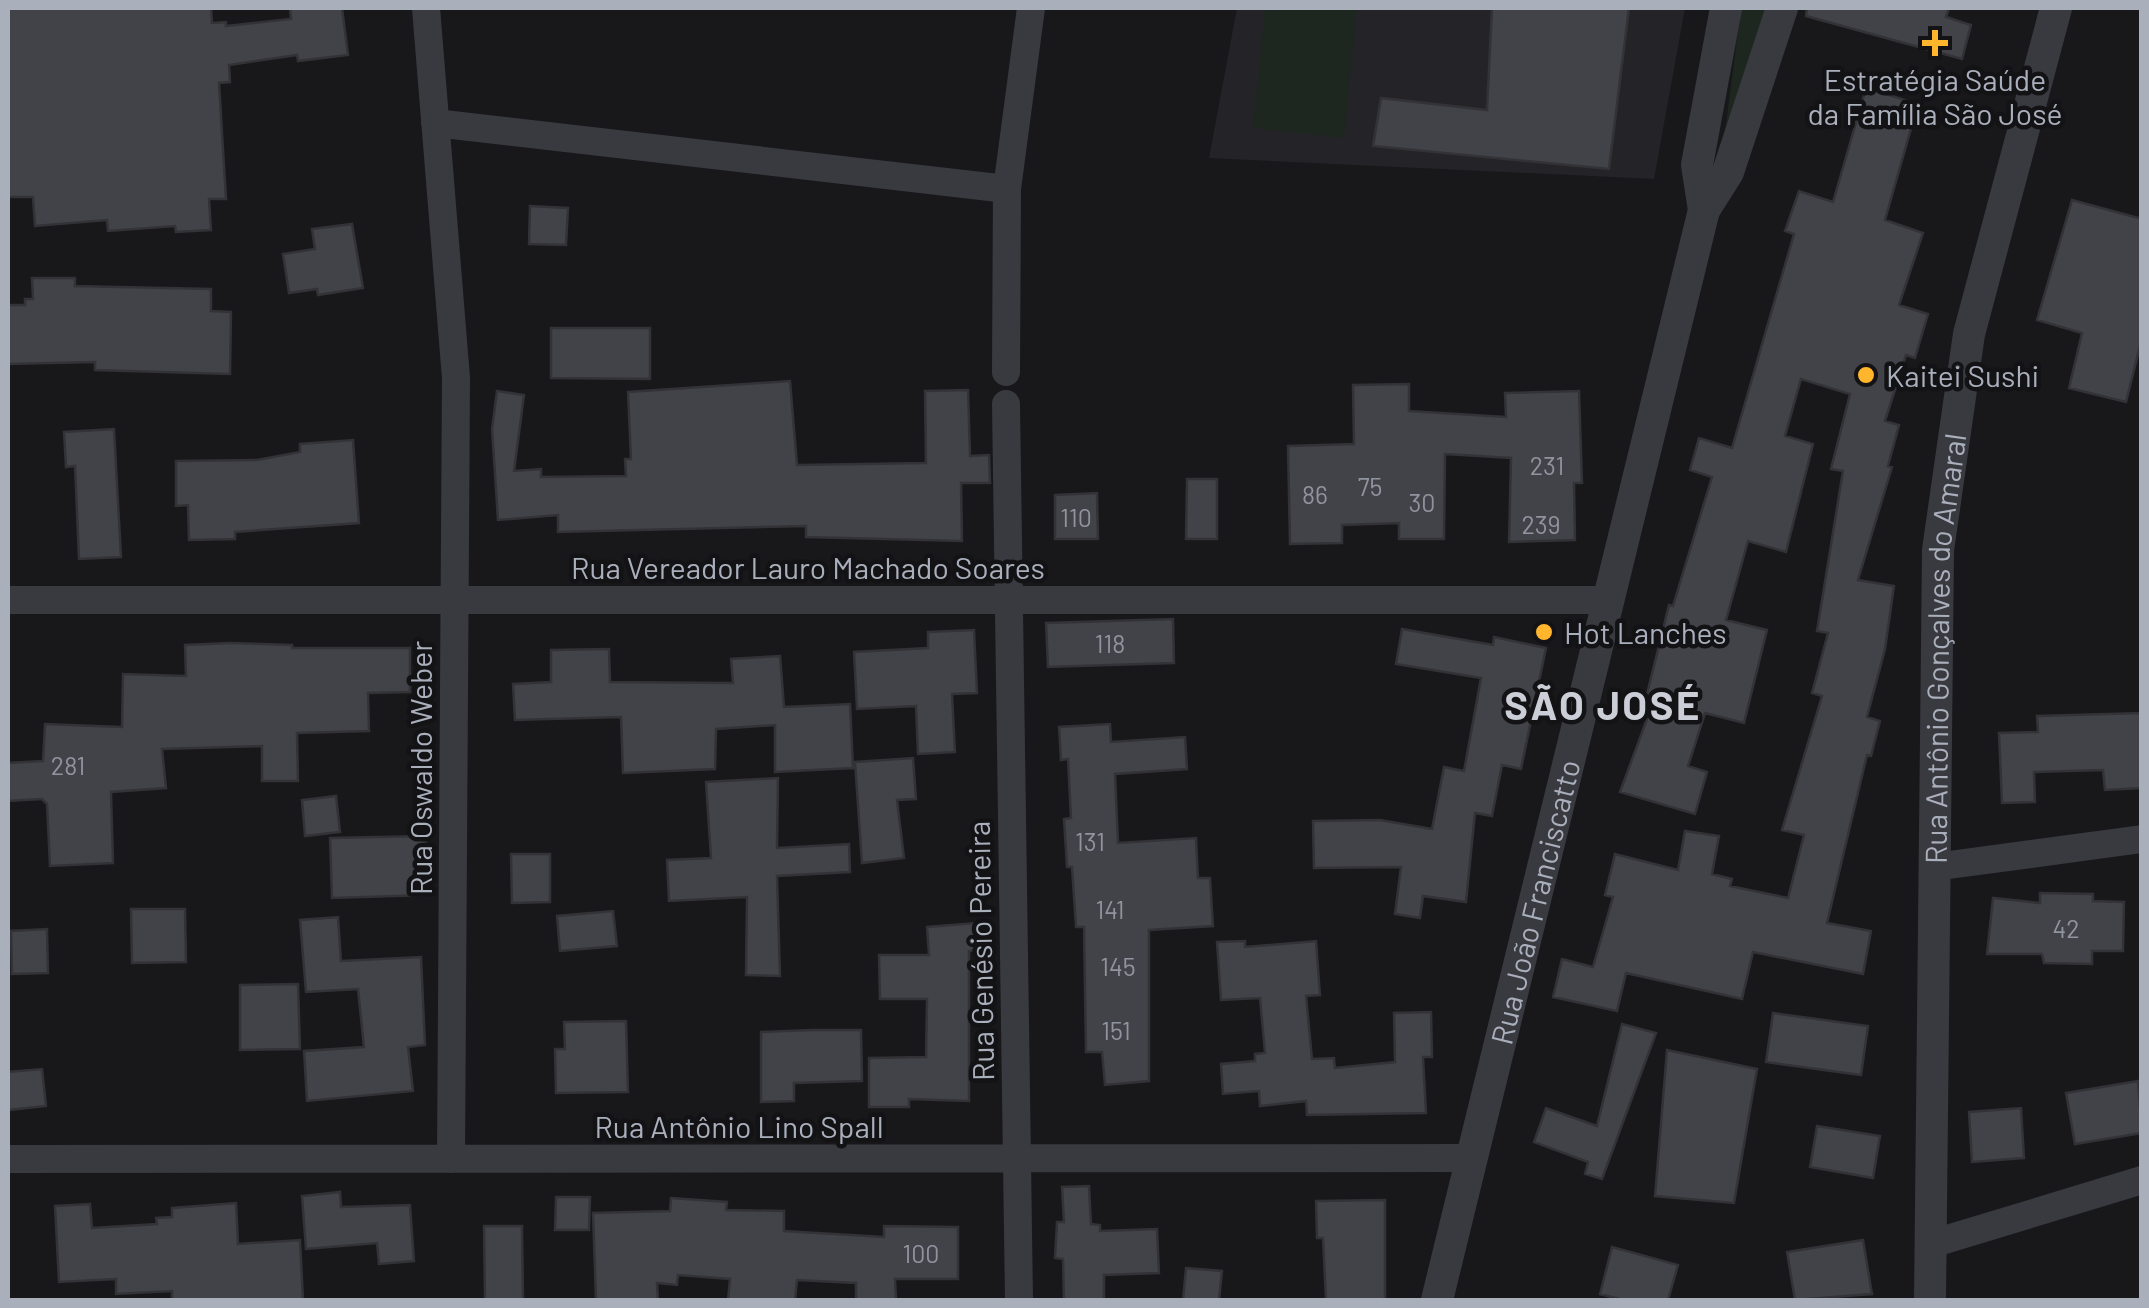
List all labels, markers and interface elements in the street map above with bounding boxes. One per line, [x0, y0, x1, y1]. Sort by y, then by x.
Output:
marker: Estratégia Saúde da Família São José [1922, 30, 1948, 56]
place label: Estratégia Saúde da Família São José [1807, 61, 2063, 131]
place label: Kaitei Sushi [1886, 357, 2039, 393]
marker: Kaitei Sushi [1855, 364, 1877, 386]
street label: Rua Antônio Gonçalves do Amaral [1917, 431, 1973, 864]
house number: 231 [1530, 450, 1564, 480]
house number: 75 [1358, 471, 1382, 501]
house number: 86 [1302, 479, 1328, 509]
house number: 30 [1408, 487, 1436, 517]
house number: 110 [1060, 502, 1092, 532]
house number: 239 [1521, 509, 1561, 539]
street label: Rua Vereador Lauro Machado Soares [571, 549, 1045, 585]
place label: Hot Lanches [1564, 614, 1727, 650]
marker: Hot Lanches [1533, 621, 1555, 643]
house number: 118 [1095, 628, 1125, 658]
street label: Rua Oswaldo Weber [402, 641, 438, 895]
district label: SÃO JOSÉ [1504, 680, 1702, 728]
house number: 281 [51, 750, 85, 780]
street label: Rua João Franciscatto [1482, 756, 1587, 1048]
street label: Rua Genésio Pereira [960, 821, 1000, 1081]
house number: 131 [1075, 826, 1105, 856]
house number: 141 [1096, 894, 1124, 924]
house number: 42 [2052, 913, 2080, 943]
house number: 145 [1100, 951, 1136, 981]
house number: 151 [1101, 1015, 1131, 1045]
street label: Rua Antônio Lino Spall [594, 1108, 884, 1144]
house number: 100 [902, 1238, 940, 1268]

